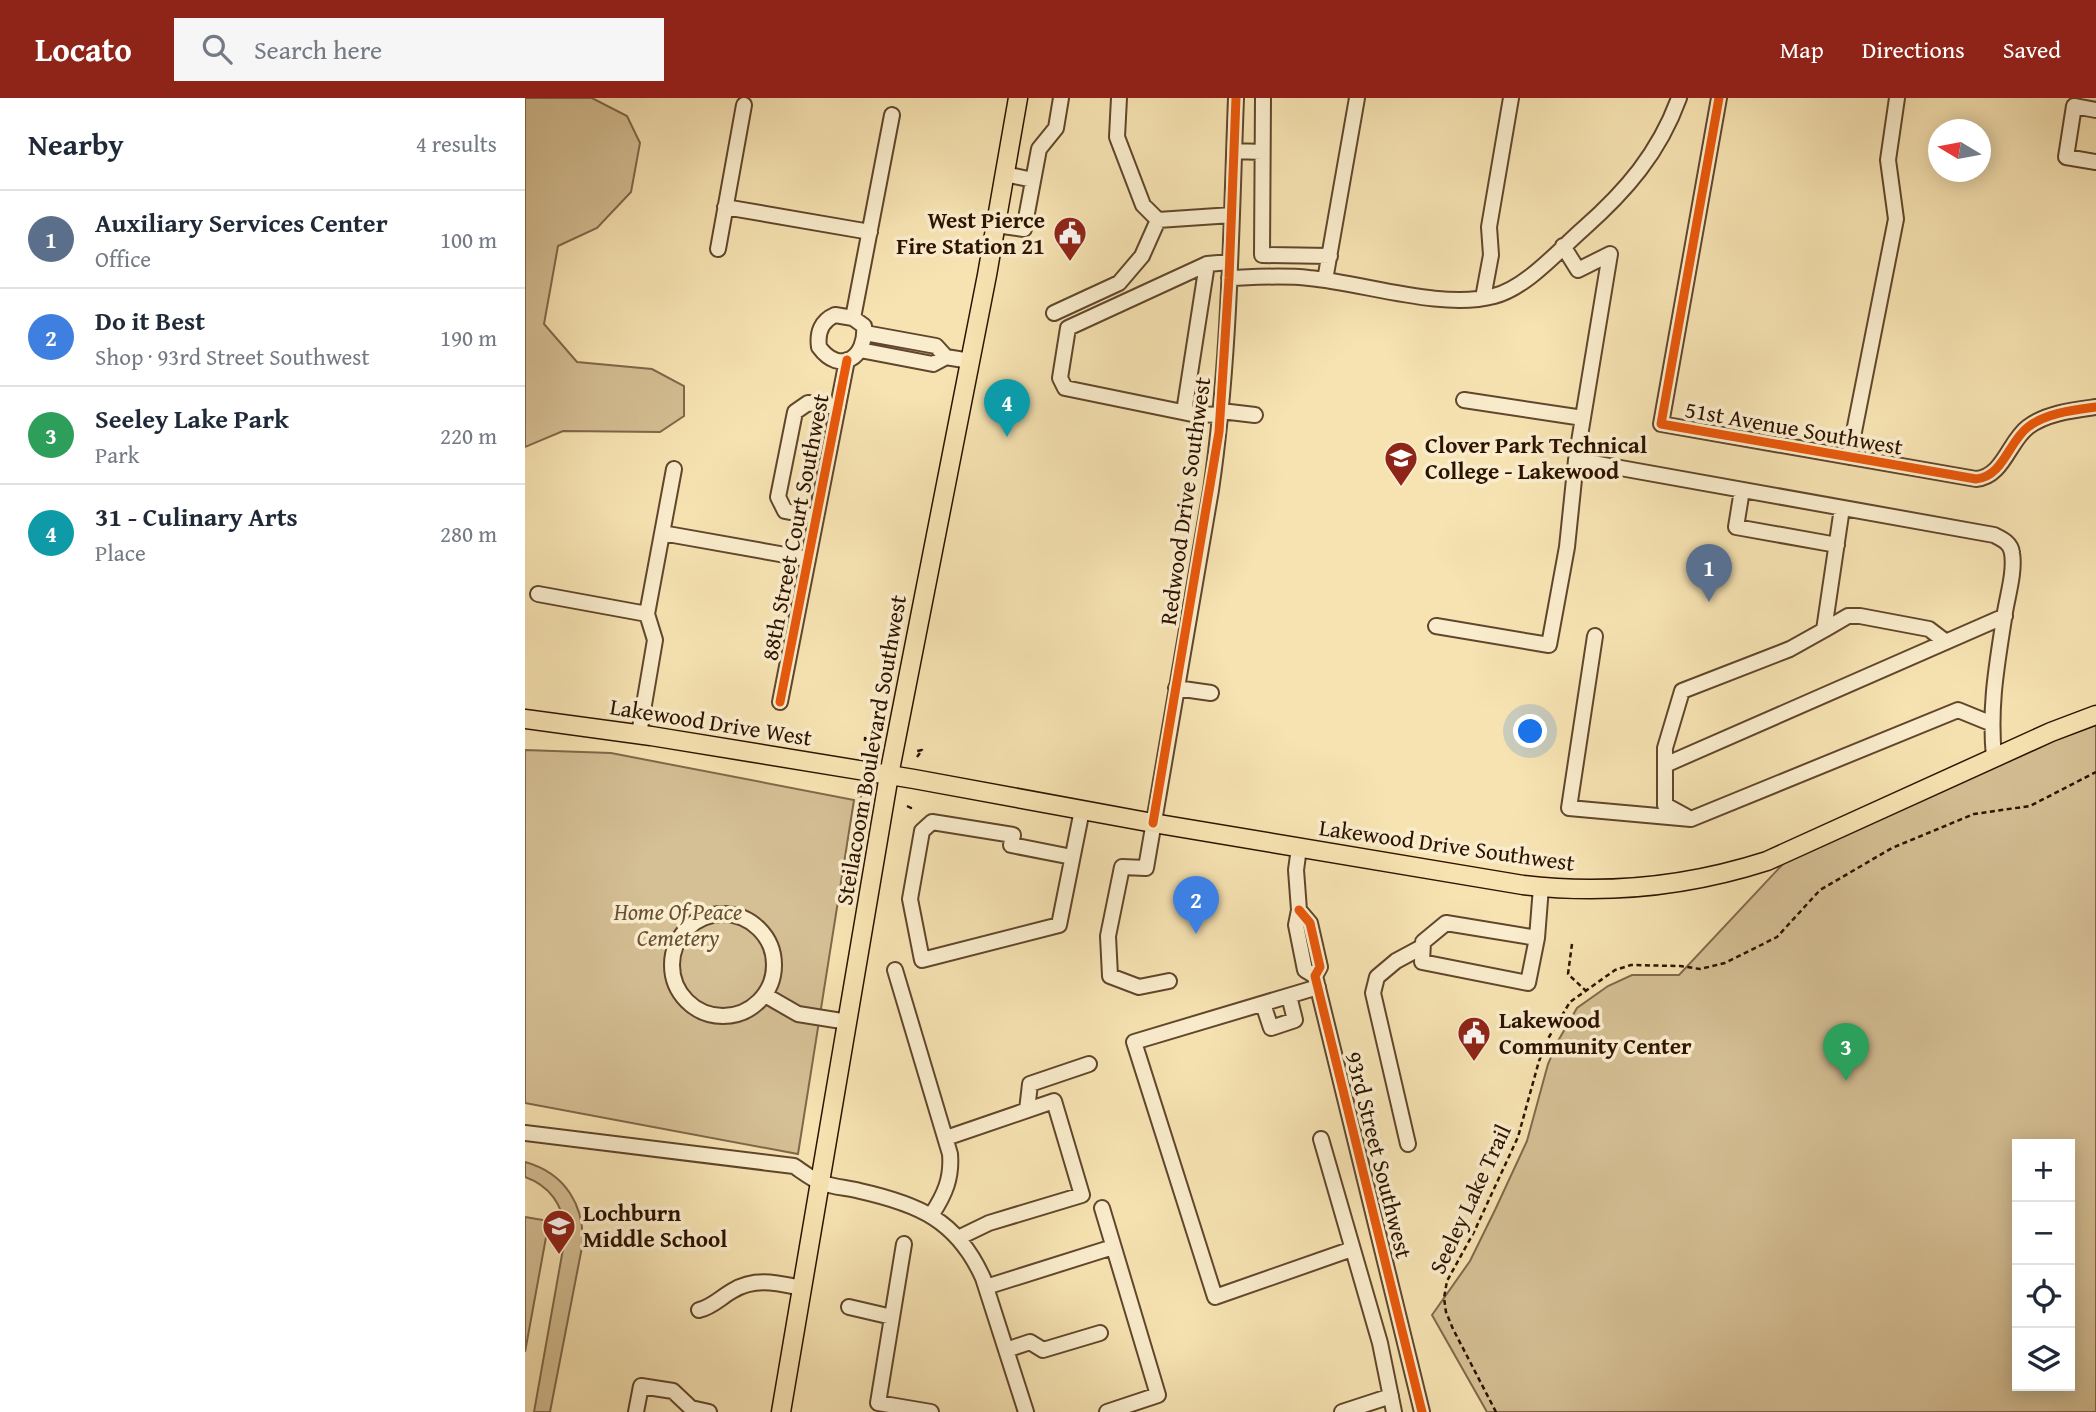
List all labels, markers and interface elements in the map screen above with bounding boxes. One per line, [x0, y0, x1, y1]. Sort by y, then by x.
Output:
search box [174, 18, 664, 81]
text: Locato [35, 25, 132, 73]
icon: search [198, 30, 236, 68]
text: Search here [254, 30, 382, 69]
text: Map [1780, 32, 1824, 67]
text: Directions [1862, 32, 1965, 67]
text: Saved [2003, 32, 2061, 67]
north arrow [1928, 119, 1991, 182]
text: Nearby [28, 122, 124, 166]
text: 4 results [416, 127, 497, 160]
text: Auxiliary Services Center [95, 203, 388, 242]
place label: West Pierce Fire Station 21 [896, 203, 1045, 262]
public building icon: West Pierce Fire Station 21 [1051, 214, 1089, 263]
text: 1 [45, 223, 57, 256]
text: 100 m [440, 223, 497, 256]
text: Office [95, 242, 151, 275]
text: Do it Best [95, 301, 205, 340]
text: 2 [45, 321, 57, 354]
text: 190 m [440, 321, 497, 354]
text: Shop · 93rd Street Southwest [95, 340, 370, 373]
street label: Redwood Drive Southwest [1151, 375, 1218, 627]
pin: 4 [984, 379, 1030, 437]
street label: 88th Street Court Southwest [752, 391, 837, 663]
street label: 51st Avenue Southwest [1683, 392, 1906, 463]
text: Seeley Lake Park [95, 399, 289, 438]
text: 3 [45, 419, 57, 452]
text: 220 m [440, 419, 497, 452]
place label: Clover Park Technical College - Lakewood [1425, 428, 1647, 487]
text: Park [95, 438, 139, 471]
school or university icon: Clover Park Technical College - Lakewood [1382, 439, 1420, 488]
text: 31 - Culinary Arts [95, 497, 298, 536]
text: 4 [45, 517, 57, 550]
text: 280 m [440, 517, 497, 550]
text: Place [95, 536, 146, 569]
pin: 1 [1686, 544, 1732, 602]
street label: Steilacoom Boulevard Southwest [827, 592, 914, 908]
street label: Lakewood Drive West [608, 689, 815, 754]
your location [1513, 714, 1547, 748]
street label: Lakewood Drive Southwest [1317, 810, 1577, 879]
pin: 2 [1173, 876, 1219, 934]
park label: Home Of Peace Cemetery [613, 895, 742, 954]
place label: Lakewood Community Center [1499, 1003, 1692, 1062]
public building icon: Lakewood Community Center [1455, 1014, 1493, 1063]
pin: 3 [1823, 1023, 1869, 1081]
street label: 93rd Street Southwest [1338, 1048, 1421, 1262]
street label: Seeley Lake Trail [1420, 1119, 1519, 1279]
map controls [2012, 1139, 2075, 1391]
button: + [2012, 1139, 2075, 1202]
place label: Lochburn Middle School [583, 1196, 727, 1255]
button: − [2012, 1202, 2075, 1265]
school or university icon: Lochburn Middle School [540, 1207, 578, 1256]
button: locate [2012, 1265, 2075, 1328]
button: layers [2012, 1328, 2075, 1391]

